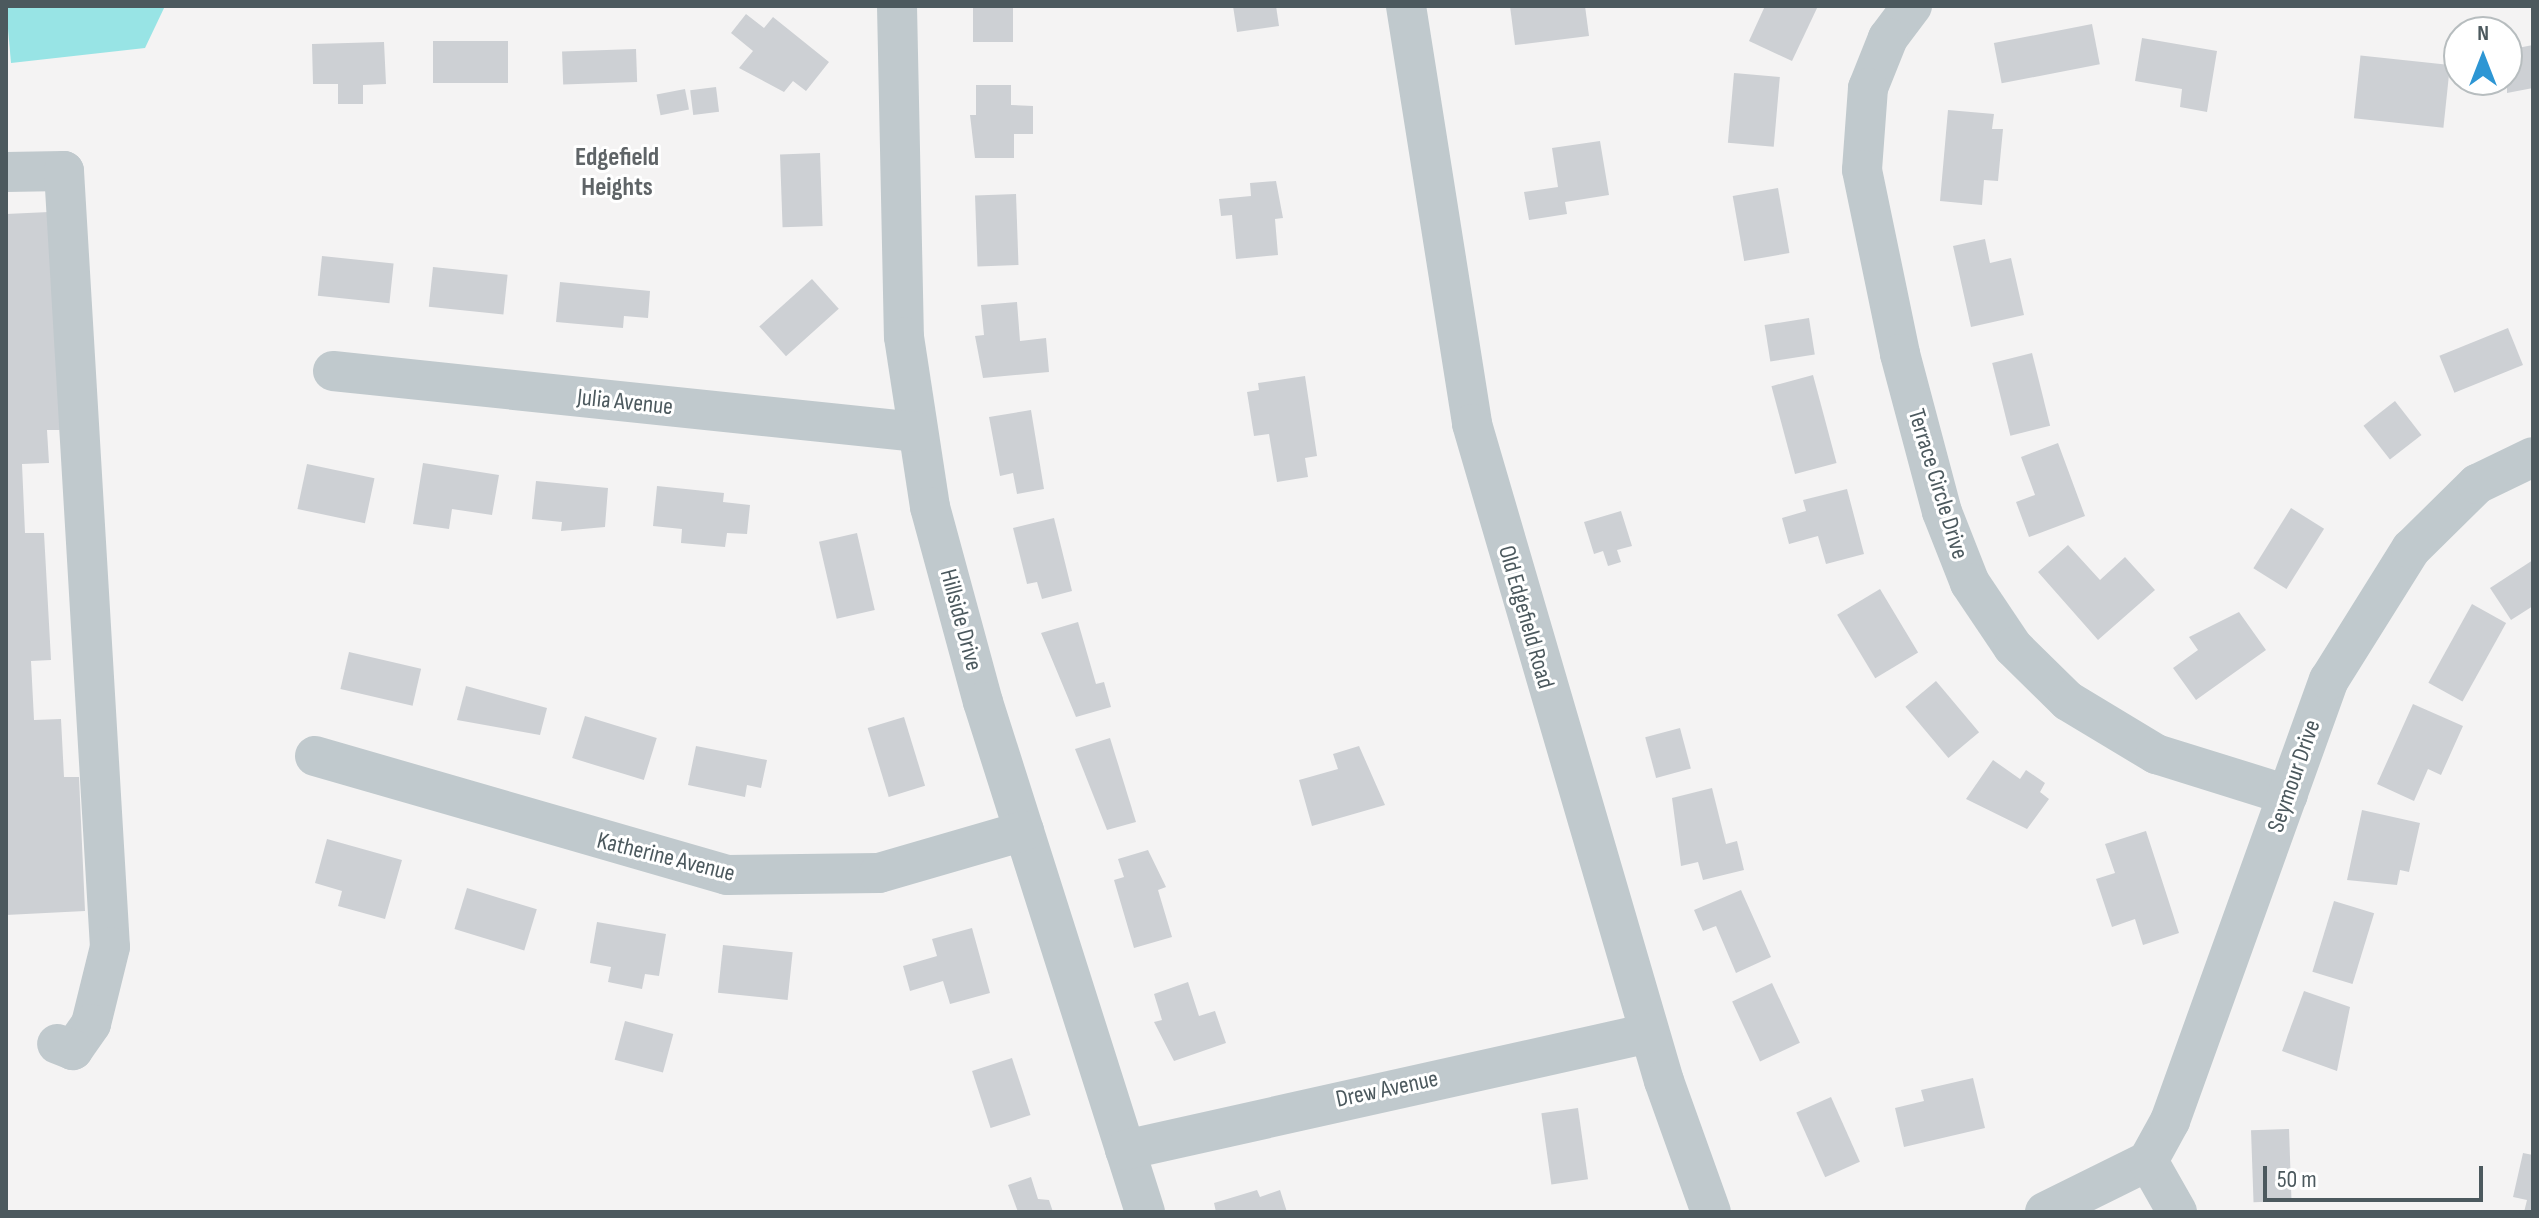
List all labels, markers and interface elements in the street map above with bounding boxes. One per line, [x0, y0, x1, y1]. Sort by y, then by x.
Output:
north arrow [2443, 16, 2523, 96]
text: N [2477, 20, 2489, 47]
district label: Edgefield Heights [575, 142, 659, 204]
street label: Julia Avenue [576, 383, 674, 421]
street label: Terrace Circle Drive [1902, 405, 1974, 563]
street label: Old Edgefield Road [1492, 542, 1560, 692]
street label: Hillside Drive [934, 566, 988, 674]
street label: Seymour Drive [2261, 716, 2327, 836]
street label: Katherine Avenue [594, 826, 738, 888]
street label: Drew Avenue [1333, 1064, 1441, 1114]
scale bar [2267, 1150, 2487, 1200]
text: 50 m [2277, 1165, 2317, 1194]

